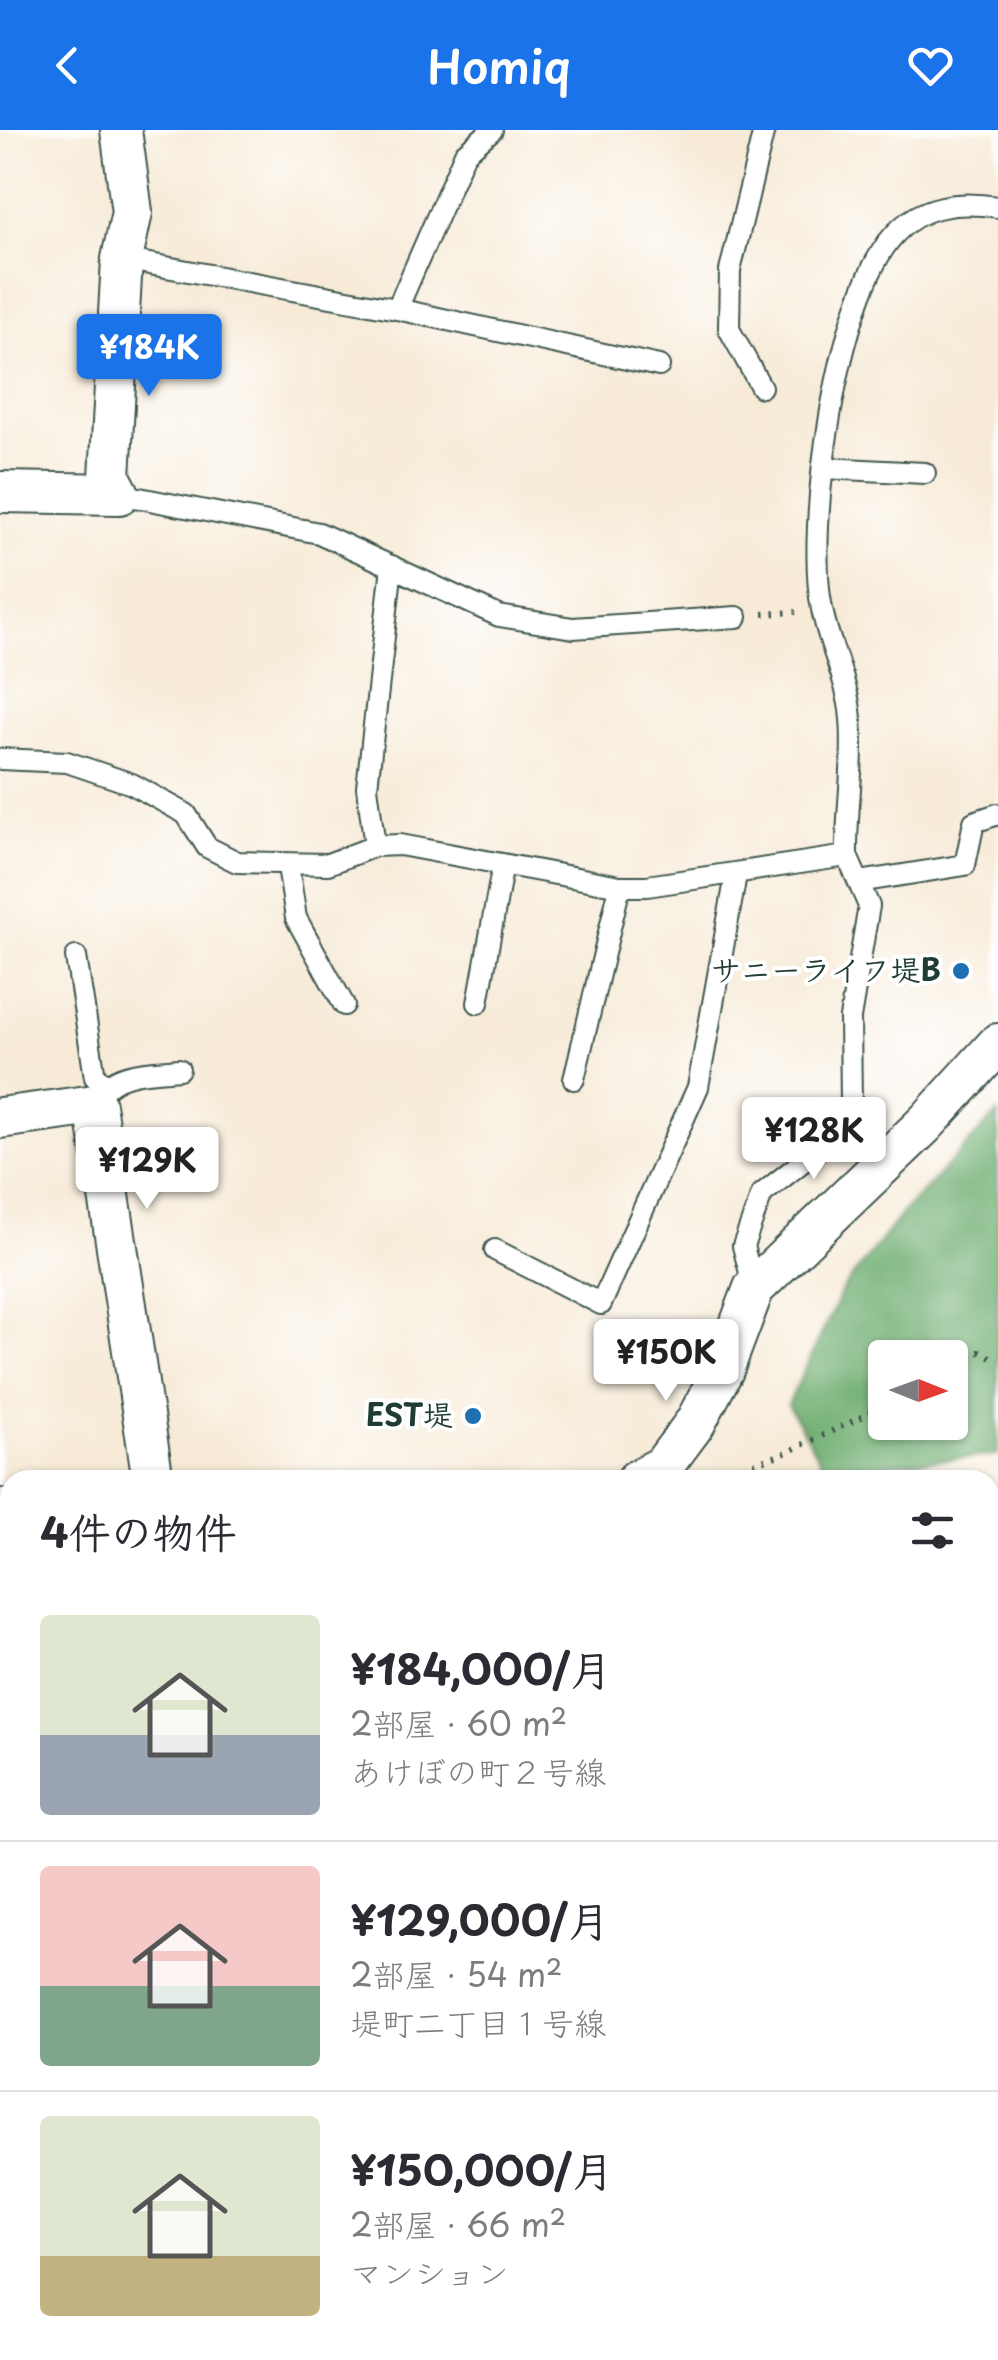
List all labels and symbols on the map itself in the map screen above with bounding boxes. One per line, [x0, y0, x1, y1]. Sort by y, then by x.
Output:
pin: ¥184K [79, 314, 219, 399]
place label: サニーライフ堤B [711, 946, 941, 991]
marker: サニーライフ堤B [950, 960, 972, 982]
pin: ¥128K [744, 1097, 884, 1182]
pin: ¥129K [77, 1127, 217, 1212]
pin: ¥150K [596, 1319, 736, 1404]
north arrow [868, 1340, 968, 1440]
place label: EST堤 [366, 1391, 453, 1436]
marker: EST堤 [462, 1405, 484, 1427]

